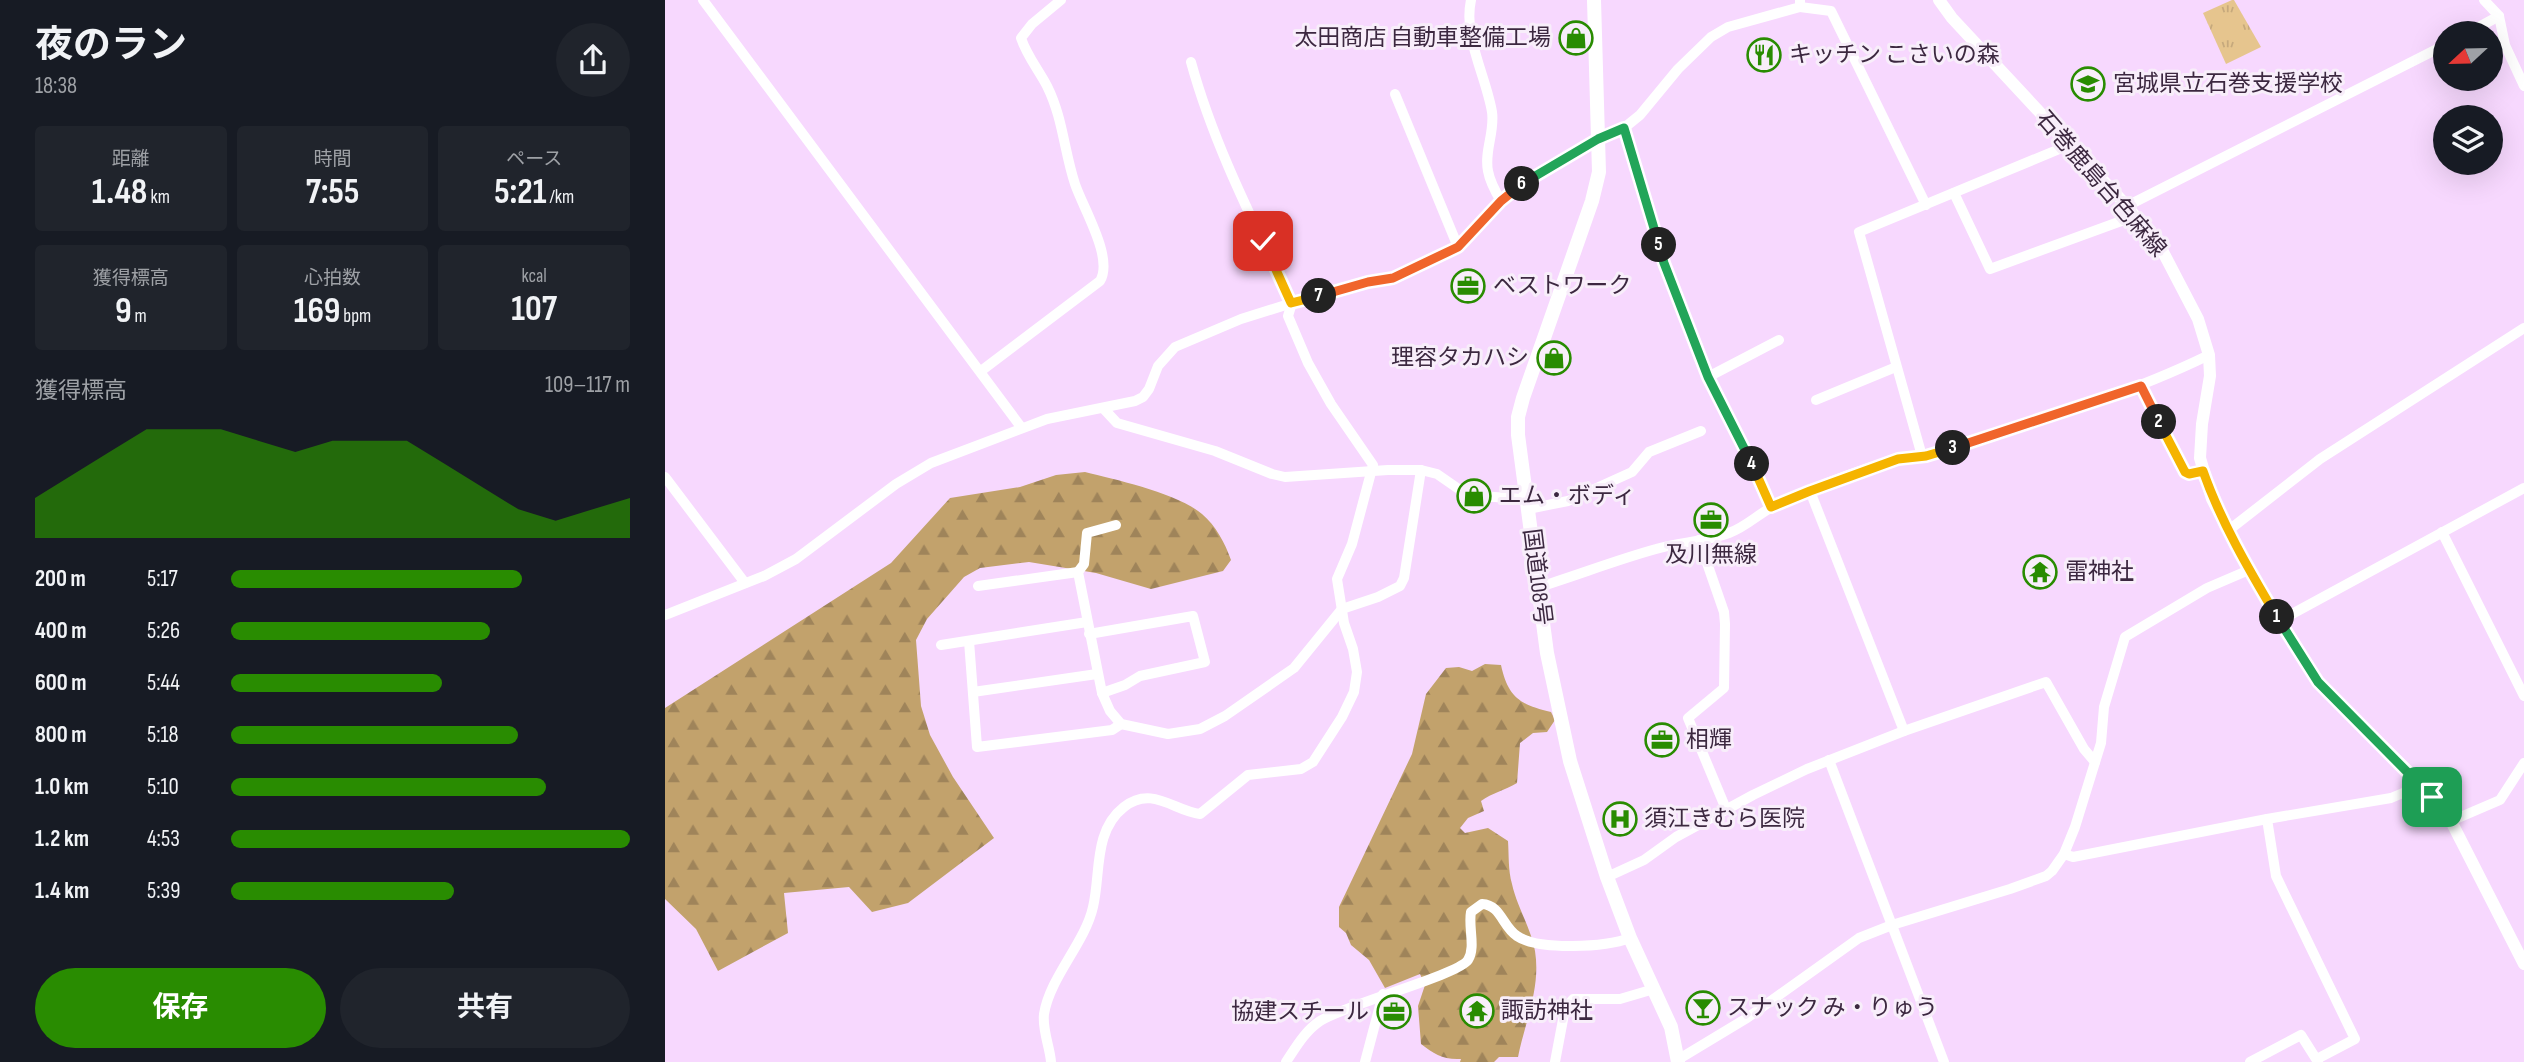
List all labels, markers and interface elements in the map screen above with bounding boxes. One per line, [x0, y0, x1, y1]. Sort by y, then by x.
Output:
shop icon: 太田商店 自動車整備工場 [1557, 19, 1595, 57]
north arrow [2433, 21, 2503, 91]
map controls [2433, 21, 2503, 175]
text: 夜のラン [35, 23, 187, 68]
button: share [556, 23, 630, 97]
place label: 太田商店 自動車整備工場 [1294, 24, 1551, 52]
restaurant icon: キッチン こさいの森 [1745, 36, 1783, 74]
place label: キッチン こさいの森 [1789, 41, 2000, 69]
school or university icon: 宮城県立石巻支援学校 [2069, 65, 2107, 103]
place label: 宮城県立石巻支援学校 [2113, 70, 2343, 98]
text: 18:38 [35, 72, 77, 100]
street label: 石巻鹿島台色麻線 [2030, 105, 2172, 263]
button: layers [2433, 105, 2503, 175]
text: 距離 [112, 148, 150, 171]
text: 時間 [313, 148, 352, 171]
text: ペース [506, 148, 562, 171]
pin: 6 [1505, 166, 1539, 202]
text: 1.48 [92, 171, 147, 214]
text: 7:55 [306, 171, 359, 214]
text: 5:21 [494, 171, 546, 214]
text: 6 [1517, 172, 1526, 195]
text: km [147, 186, 170, 209]
text: /km [546, 186, 574, 209]
pin [1233, 211, 1293, 271]
icon: check [1244, 222, 1282, 260]
pin: 5 [1641, 228, 1677, 262]
text: 5 [1654, 233, 1663, 256]
text: kcal [522, 265, 547, 288]
text: 獲得標高 [93, 267, 169, 290]
text: 心拍数 [304, 267, 361, 290]
office icon: ベストワーク [1449, 267, 1487, 305]
place label: ベストワーク [1493, 272, 1631, 300]
pin: 7 [1301, 278, 1337, 314]
text: 7 [1314, 284, 1323, 307]
text: 107 [511, 288, 557, 331]
text: 9 [115, 290, 132, 333]
text: 169 [294, 290, 340, 333]
text: m [132, 305, 147, 328]
text: bpm [340, 305, 371, 328]
shop icon: 理容タカハシ [1535, 339, 1573, 377]
place label: 理容タカハシ [1391, 344, 1529, 372]
text: 109–117 m [545, 371, 630, 399]
text: 獲得標高 [35, 377, 127, 405]
pin: 2 [2141, 404, 2177, 440]
text: 2 [2154, 410, 2163, 433]
pin: 3 [1935, 430, 1971, 466]
text: 3 [1948, 436, 1957, 459]
pin: 4 [1735, 447, 1769, 482]
text: 4 [1747, 452, 1756, 475]
shop icon: エム・ボディ [1455, 477, 1493, 515]
place label: エム・ボディ [1499, 482, 1635, 510]
office icon: 及川無線 [1692, 501, 1730, 539]
street label: 国道108号 [1517, 527, 1557, 627]
place label: 及川無線 [1665, 541, 1757, 569]
temple icon: 雷神社 [2021, 553, 2059, 591]
place label: 雷神社 [2065, 558, 2134, 586]
text: 200 m [35, 565, 86, 593]
text: 5:17 [147, 565, 178, 593]
pin: 1 [2259, 600, 2295, 634]
text: 1 [2273, 605, 2280, 628]
text: 400 m [35, 617, 86, 645]
text: 5:26 [147, 617, 180, 645]
text: 600 m [35, 669, 87, 697]
text: 5:44 [147, 669, 180, 697]
text: 800 m [35, 721, 87, 749]
text: 5:18 [147, 721, 179, 749]
office icon: 相輝 [1643, 721, 1681, 759]
place label: 相輝 [1686, 726, 1732, 754]
pin [2402, 767, 2462, 827]
text: 1.0 km [35, 773, 89, 801]
text: 5:10 [147, 773, 179, 801]
icon: arrive [2413, 778, 2451, 816]
hospital icon: 須江きむら医院 [1601, 800, 1639, 838]
place label: 須江きむら医院 [1644, 805, 1805, 833]
text: 1.2 km [35, 825, 89, 853]
text: 4:53 [147, 825, 180, 853]
text: 1.4 km [35, 877, 89, 905]
text: 5:39 [147, 877, 180, 905]
button: 保存 [35, 968, 326, 1048]
button: 共有 [340, 968, 630, 1048]
bar icon: スナック み・りゅう [1684, 989, 1722, 1027]
temple icon: 諏訪神社 [1458, 992, 1496, 1030]
office icon: 協建スチール [1375, 993, 1413, 1031]
place label: スナック み・りゅう [1727, 994, 1938, 1022]
place label: 諏訪神社 [1501, 997, 1593, 1025]
place label: 協建スチール [1231, 998, 1369, 1026]

